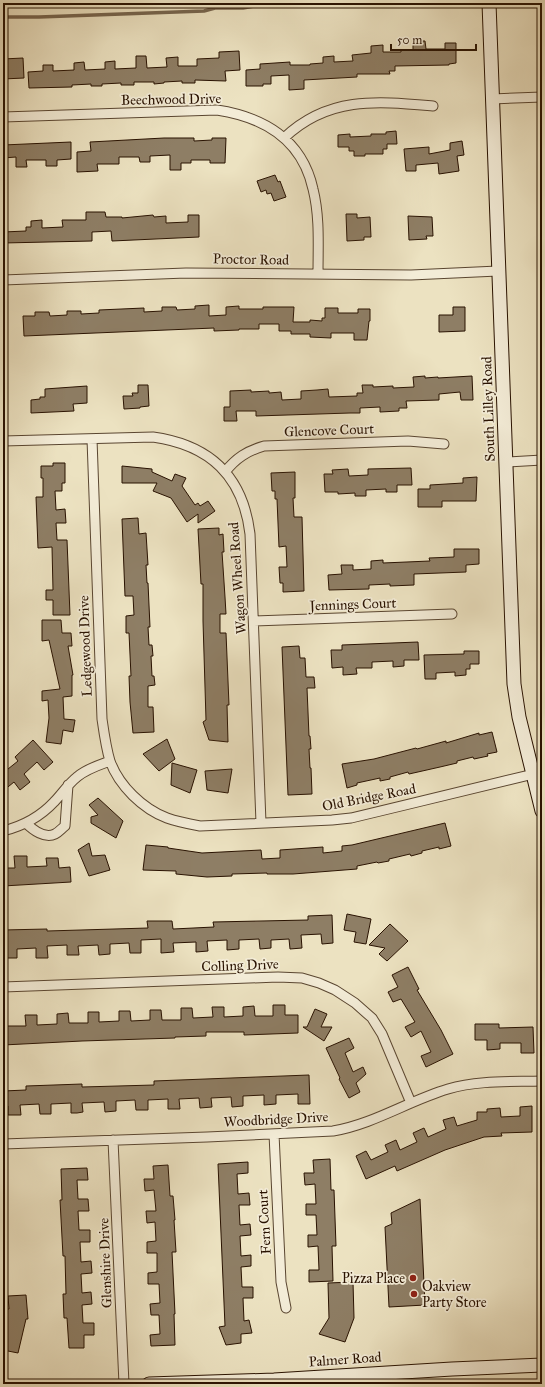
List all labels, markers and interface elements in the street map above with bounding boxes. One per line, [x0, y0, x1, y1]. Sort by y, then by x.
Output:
scale bar [391, 26, 476, 52]
text: 50 m [397, 33, 422, 47]
street label: Beechwood Drive [121, 90, 221, 109]
street label: Proctor Road [213, 250, 289, 269]
street label: South Lilley Road [478, 356, 499, 462]
street label: Glencove Court [284, 420, 374, 441]
street label: Wagon Wheel Road [225, 521, 250, 635]
street label: Jennings Court [307, 594, 397, 616]
street label: Ledgewood Drive [75, 595, 96, 697]
street label: Old Bridge Road [321, 780, 417, 815]
street label: Colling Drive [201, 956, 279, 975]
street label: Woodbridge Drive [223, 1108, 329, 1131]
street label: Fern Court [254, 1189, 275, 1255]
street label: Glenshire Drive [95, 1217, 116, 1308]
place label: Pizza Place [342, 1270, 405, 1287]
marker: Pizza Place [408, 1273, 418, 1283]
place label: Oakview Party Store [422, 1278, 487, 1311]
marker: Oakview Party Store [409, 1289, 419, 1299]
street label: Palmer Road [308, 1348, 382, 1371]

